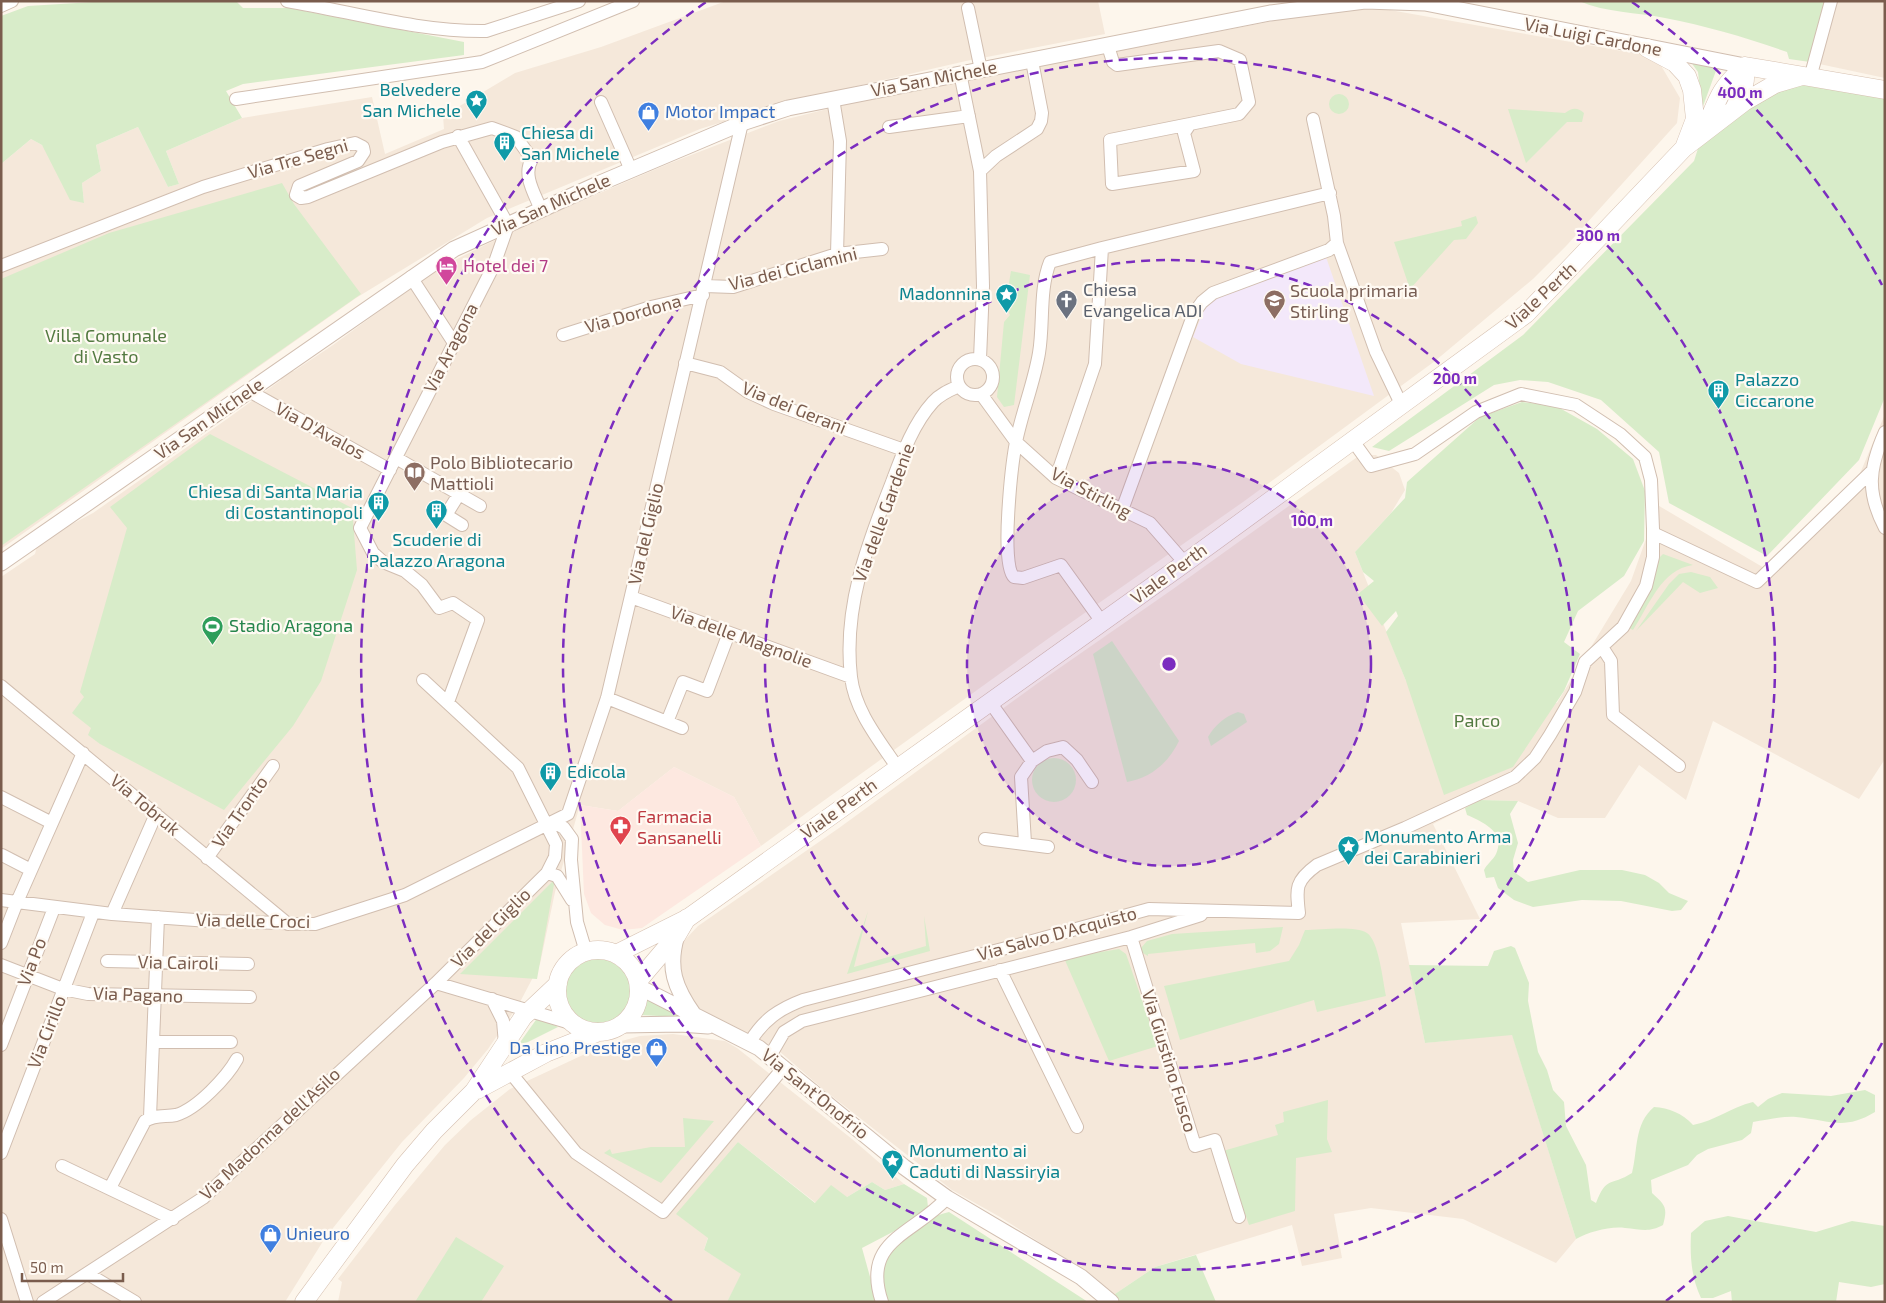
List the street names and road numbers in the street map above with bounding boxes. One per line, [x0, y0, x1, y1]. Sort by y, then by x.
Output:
street label: Via Luigi Cardone [1523, 12, 1664, 60]
street label: Via San Michele [869, 55, 999, 101]
street label: Via Tre Segni [245, 133, 350, 183]
street label: Via San Michele [488, 168, 614, 240]
street label: Via dei Ciclamini [726, 241, 859, 295]
street label: Viale Perth [1500, 257, 1580, 334]
street label: Via Dordona [582, 289, 684, 337]
street label: Via Aragona [418, 299, 482, 396]
street label: Via San Michele [150, 372, 267, 464]
street label: Via dei Gerani [739, 376, 850, 438]
street label: Via D'Avalos [272, 396, 369, 464]
street label: Via delle Gardenie [848, 440, 918, 585]
street label: Via Stirling [1047, 462, 1136, 523]
street label: Via del Giglio [623, 481, 667, 587]
street label: Viale Perth [1126, 538, 1211, 608]
street label: Via delle Magnolie [667, 600, 815, 672]
street label: Via Tobruk [106, 769, 185, 840]
street label: Via Tronto [207, 771, 272, 852]
street label: Viale Perth [796, 773, 881, 843]
street label: Via del Giglio [446, 883, 535, 972]
street label: Via Salvo D'Acquisto [975, 901, 1139, 965]
street label: Via delle Croci [196, 908, 310, 932]
street label: Via Po [12, 934, 50, 989]
street label: Via Cairoli [137, 950, 219, 974]
street label: Via Pagano [93, 981, 184, 1007]
street label: Via Giustino Fusco [1138, 987, 1202, 1135]
street label: Via Cirillo [22, 992, 70, 1071]
street label: Via Sant'Onofrio [757, 1043, 874, 1143]
street label: Via Madonna dell'Asilo [194, 1062, 344, 1204]

